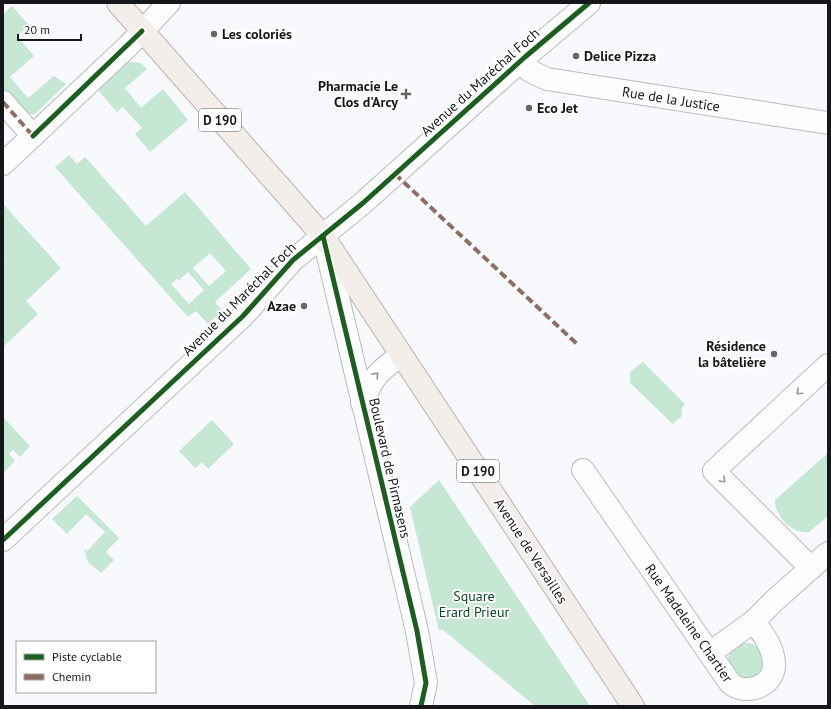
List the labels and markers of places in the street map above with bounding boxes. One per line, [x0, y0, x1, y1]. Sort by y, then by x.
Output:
place label: Les coloriés [222, 25, 292, 43]
marker: Les coloriés [209, 29, 219, 39]
place label: Delice Pizza [584, 47, 656, 65]
marker: Delice Pizza [571, 51, 581, 61]
place label: Pharmacie Le Clos d'Arcy [318, 77, 398, 111]
marker: Pharmacie Le Clos d'Arcy [401, 89, 411, 99]
place label: Eco Jet [537, 99, 578, 117]
marker: Eco Jet [524, 103, 534, 113]
place label: Azae [267, 297, 296, 315]
marker: Azae [299, 301, 309, 311]
place label: Résidence la bâtelière [698, 337, 766, 371]
marker: Résidence la bâtelière [769, 349, 779, 359]

